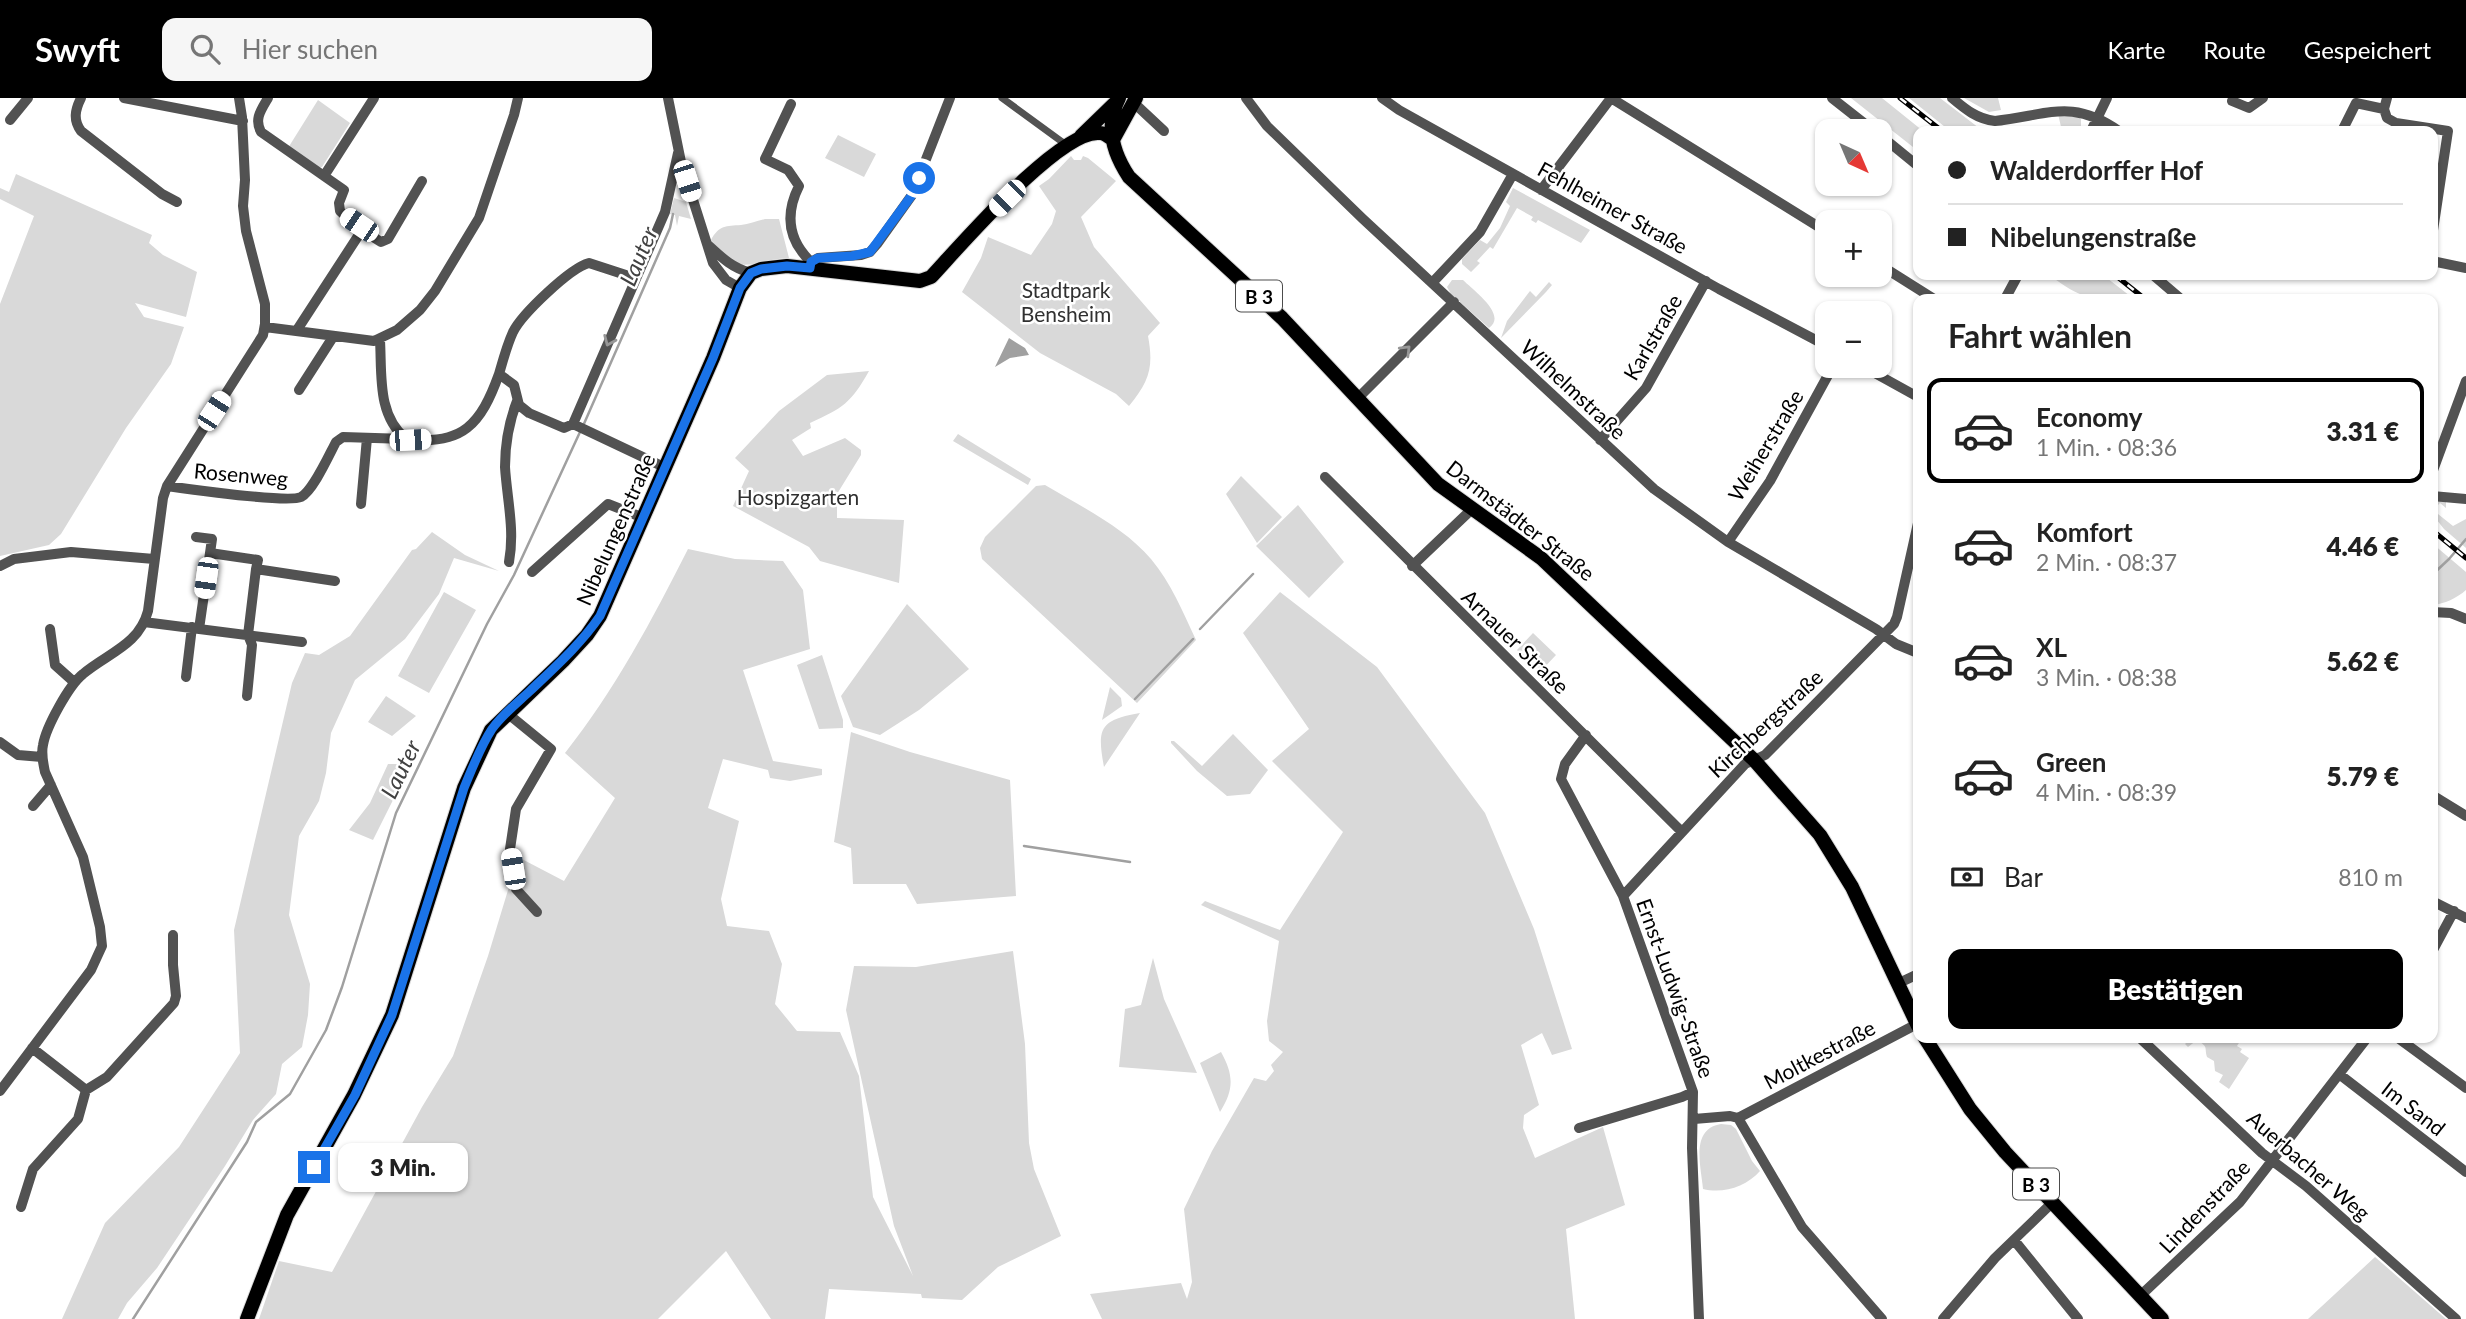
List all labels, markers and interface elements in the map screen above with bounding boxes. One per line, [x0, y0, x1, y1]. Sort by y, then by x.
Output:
search box [162, 18, 652, 81]
text: Swyft [35, 29, 120, 69]
icon: search [186, 30, 224, 68]
text: Hier suchen [242, 33, 378, 65]
text: Karte [2108, 35, 2165, 64]
text: Route [2203, 35, 2266, 64]
text: Gespeichert [2304, 35, 2431, 64]
north arrow [1815, 119, 1892, 196]
map controls [1815, 119, 1892, 378]
text: Walderdorffer Hof [1990, 154, 2203, 186]
street label: Fehlheimer Straße [1534, 156, 1692, 258]
car [671, 158, 704, 204]
route start [903, 162, 935, 194]
car [985, 176, 1030, 220]
car [336, 205, 383, 245]
button: + [1815, 210, 1892, 287]
water label: Lauter [613, 221, 663, 290]
text: Nibelungenstraße [1990, 221, 2196, 253]
park label: Stadtpark Bensheim [1021, 277, 1111, 326]
road number: B 3 [1236, 280, 1282, 312]
street label: Karlstraße [1617, 290, 1687, 384]
button: − [1815, 301, 1892, 378]
text: Fahrt wählen [1948, 316, 2132, 355]
street label: Wilhelmstraße [1516, 334, 1632, 444]
one-way arrow [603, 335, 617, 347]
one-way arrow [1398, 346, 1411, 359]
street label: Weiherstraße [1722, 385, 1808, 505]
car [194, 388, 235, 434]
icon: car [1952, 399, 2015, 462]
text: Economy [2036, 401, 2142, 433]
text: 3.31 € [2326, 415, 2399, 447]
car [389, 428, 432, 452]
text: 1 Min. · 08:36 [2036, 433, 2177, 461]
street label: Nibelungenstraße [570, 449, 660, 609]
street label: Darmstädter Straße [1442, 455, 1600, 585]
street label: Rosenweg [193, 457, 289, 491]
park label: Hospizgarten [737, 484, 859, 509]
icon: car [1952, 514, 2015, 577]
text: Komfort [2036, 516, 2133, 548]
text: 4.46 € [2326, 530, 2399, 562]
text: 2 Min. · 08:37 [2036, 548, 2177, 576]
car [193, 556, 220, 600]
street label: Arnauer Straße [1457, 584, 1575, 698]
icon: car [1952, 629, 2015, 692]
text: XL [2036, 631, 2067, 663]
text: 5.62 € [2326, 645, 2399, 677]
text: 3 Min. · 08:38 [2036, 663, 2177, 691]
street label: Kirchbergstraße [1703, 664, 1827, 782]
water label: Lauter [374, 734, 426, 803]
icon: car [1952, 744, 2015, 807]
text: Green [2036, 746, 2106, 778]
text: 5.79 € [2326, 760, 2399, 792]
text: 4 Min. · 08:39 [2036, 778, 2177, 806]
car [500, 847, 527, 891]
icon: cash [1948, 858, 1986, 896]
text: Bar [2004, 861, 2043, 893]
text: 810 m [2338, 863, 2403, 891]
street label: Ernst-Ludwig-Straße [1632, 895, 1720, 1081]
button: Bestätigen [1948, 949, 2403, 1029]
street label: Moltkestraße [1759, 1014, 1879, 1094]
street label: Im Sand [2377, 1076, 2451, 1140]
street label: Auerbacher Weg [2243, 1105, 2375, 1225]
callout: 3 Min. [338, 1142, 468, 1192]
route end [298, 1151, 330, 1183]
text: 3 Min. [370, 1153, 436, 1181]
street label: Lindenstraße [2153, 1154, 2255, 1258]
road number: B 3 [2013, 1168, 2059, 1200]

